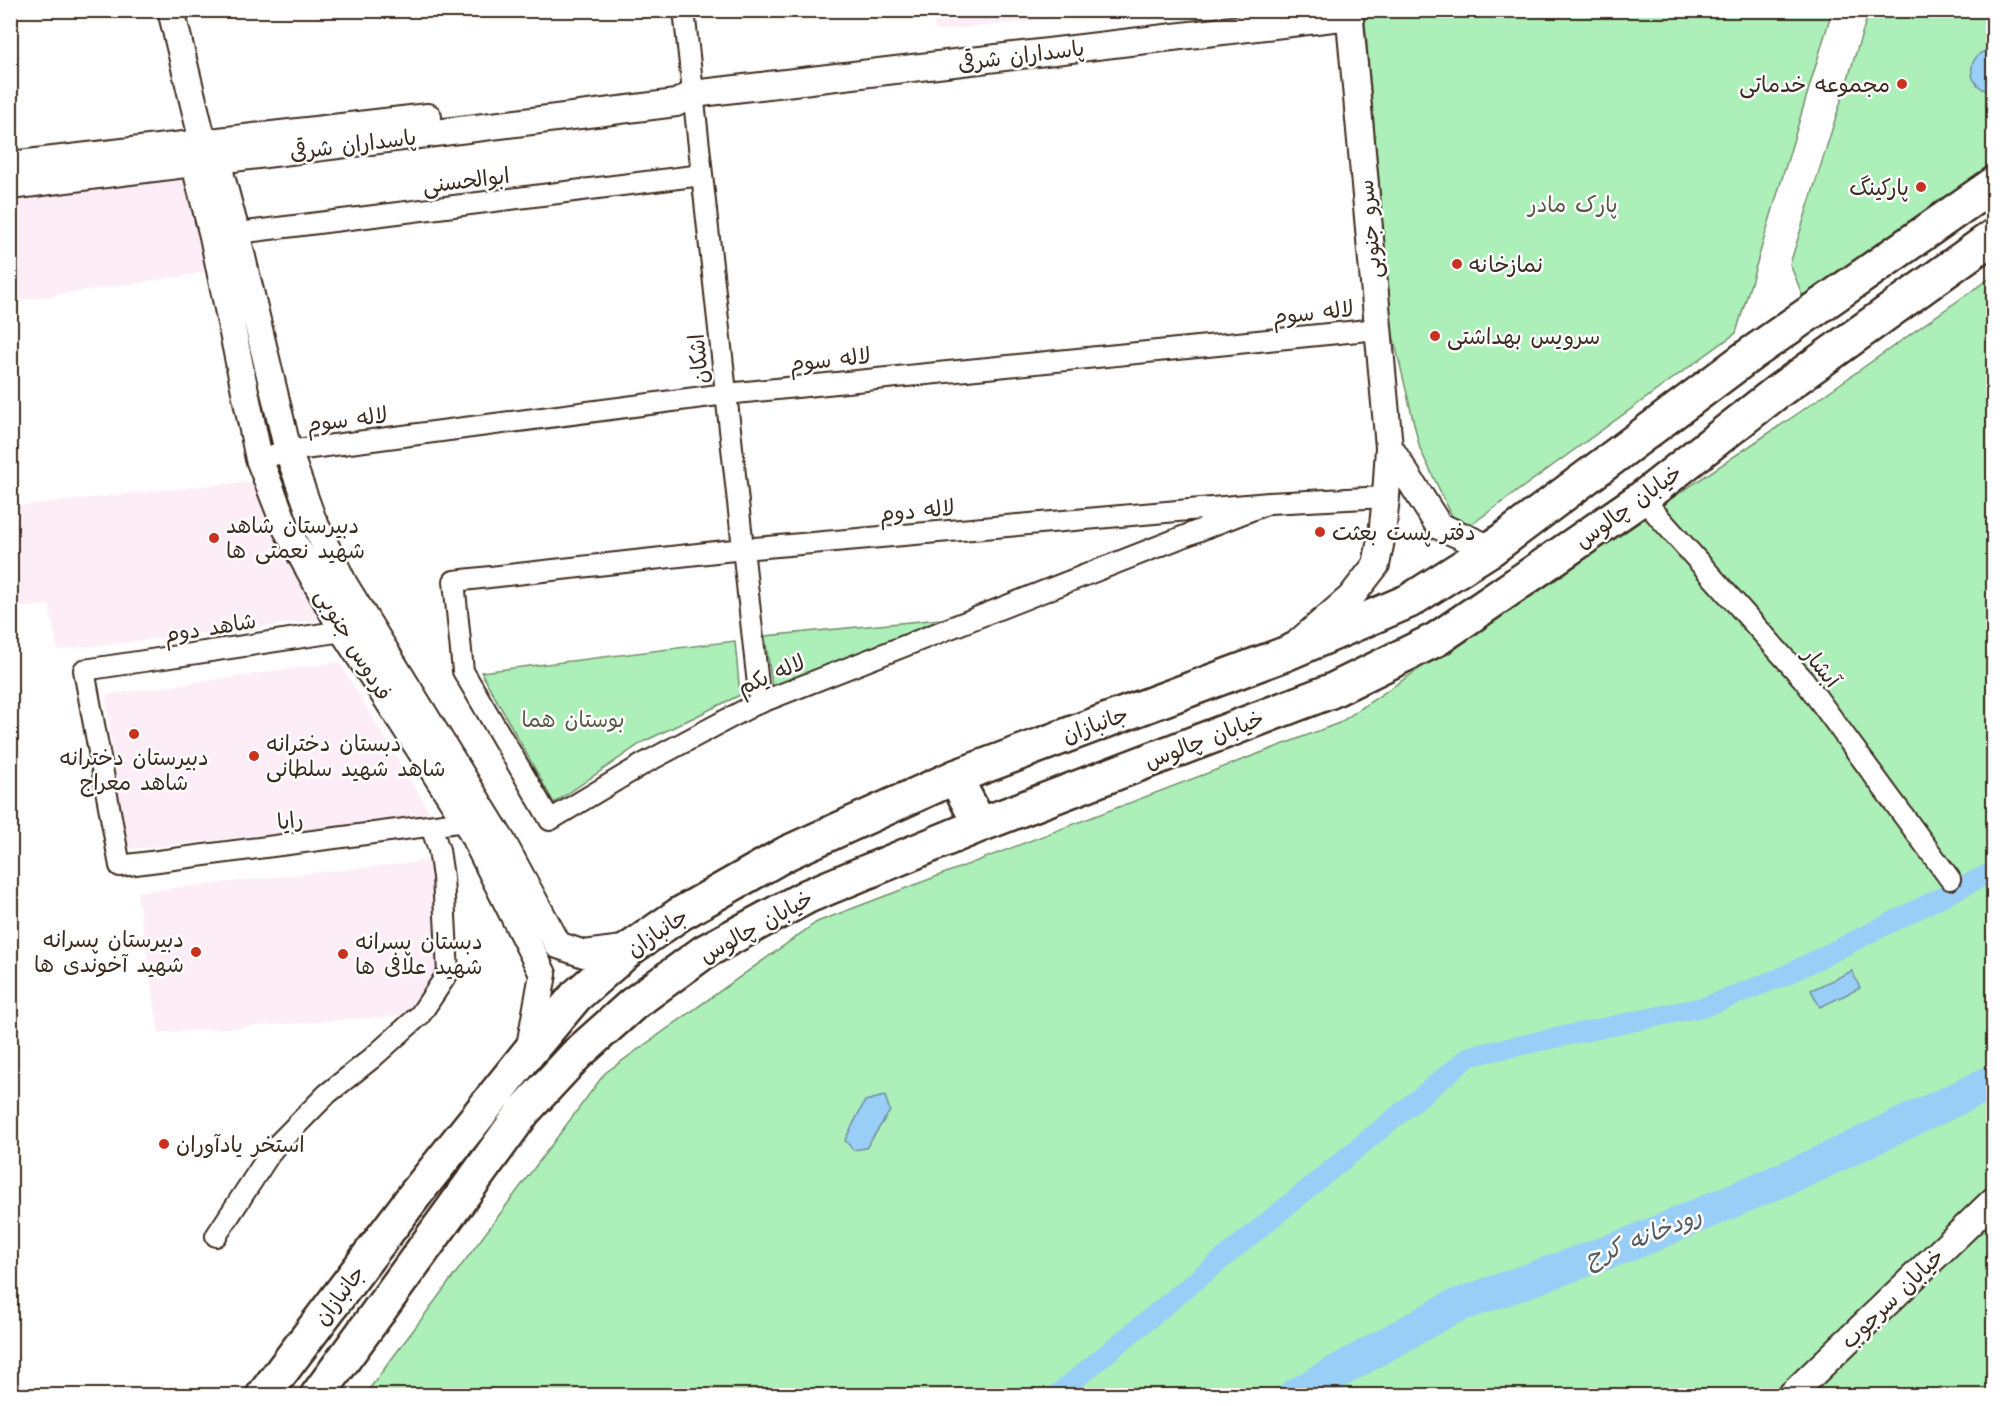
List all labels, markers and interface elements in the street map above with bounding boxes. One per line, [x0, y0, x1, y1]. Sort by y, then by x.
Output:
street label: پاسداران شرقی [956, 33, 1086, 80]
place label: مجموعه خدماتی [1739, 70, 1890, 101]
marker: مجموعه خدماتی [1895, 77, 1909, 91]
street label: پاسداران شرقی [288, 122, 418, 169]
street label: ابوالحسنی [421, 161, 512, 202]
place label: پارکینگ [1849, 173, 1909, 204]
street label: سرو جنوبی [1351, 178, 1390, 280]
marker: پارکینگ [1914, 180, 1928, 194]
park label: پارک مادر [1526, 190, 1618, 221]
place label: نمازخانه [1469, 250, 1543, 281]
marker: نمازخانه [1450, 257, 1464, 271]
street label: لاله سوم [1271, 294, 1355, 334]
place label: سرویس بهداشتی [1447, 322, 1600, 353]
marker: سرویس بهداشتی [1428, 329, 1442, 343]
street label: اشکان [681, 332, 718, 386]
street label: لاله سوم [788, 341, 872, 381]
street label: لاله سوم [305, 400, 390, 442]
street label: خیابان چالوس [1569, 458, 1689, 557]
street label: لاله دوم [878, 493, 956, 531]
place label: دبیرستان شاهد شهید نعمتی ها [226, 511, 365, 567]
place label: دفتر پست بعثت [1332, 518, 1476, 549]
marker: دفتر پست بعثت [1313, 525, 1327, 539]
marker: دبیرستان شاهد شهید نعمتی ها [207, 531, 221, 545]
street label: فردوس جنوبی [307, 583, 398, 707]
street label: شاهد دوم [162, 606, 259, 652]
street label: آبشار [1794, 639, 1848, 696]
street label: لاله یکم [733, 647, 810, 703]
street label: جانبازان [1058, 699, 1133, 752]
street label: خیابان چالوس [1140, 703, 1269, 777]
park label: بوستان هما [521, 705, 625, 736]
marker: دبیرستان دخترانه شاهد معراج [127, 727, 141, 741]
place label: دبستان دخترانه شاهد شهید سلطانی [266, 729, 446, 785]
place label: دبیرستان دخترانه شاهد معراج [59, 743, 209, 799]
marker: دبستان دخترانه شاهد شهید سلطانی [247, 749, 261, 763]
street label: رایا [275, 805, 305, 838]
street label: خیابان چالوس [694, 883, 819, 971]
street label: جانبازان [621, 901, 695, 965]
place label: دبیرستان پسرانه شهید آخوندی ها [34, 925, 184, 981]
place label: دبستان پسرانه شهید علافی ها [355, 927, 483, 983]
marker: دبیرستان پسرانه شهید آخوندی ها [189, 945, 203, 959]
marker: دبستان پسرانه شهید علافی ها [336, 947, 350, 961]
place label: استخر یادآوران [176, 1130, 305, 1161]
marker: استخر یادآوران [157, 1137, 171, 1151]
water label: رودخانه کرج [1580, 1199, 1707, 1277]
street label: خیابان سرجوب [1835, 1242, 1952, 1356]
street label: جانبازان [307, 1259, 373, 1333]

